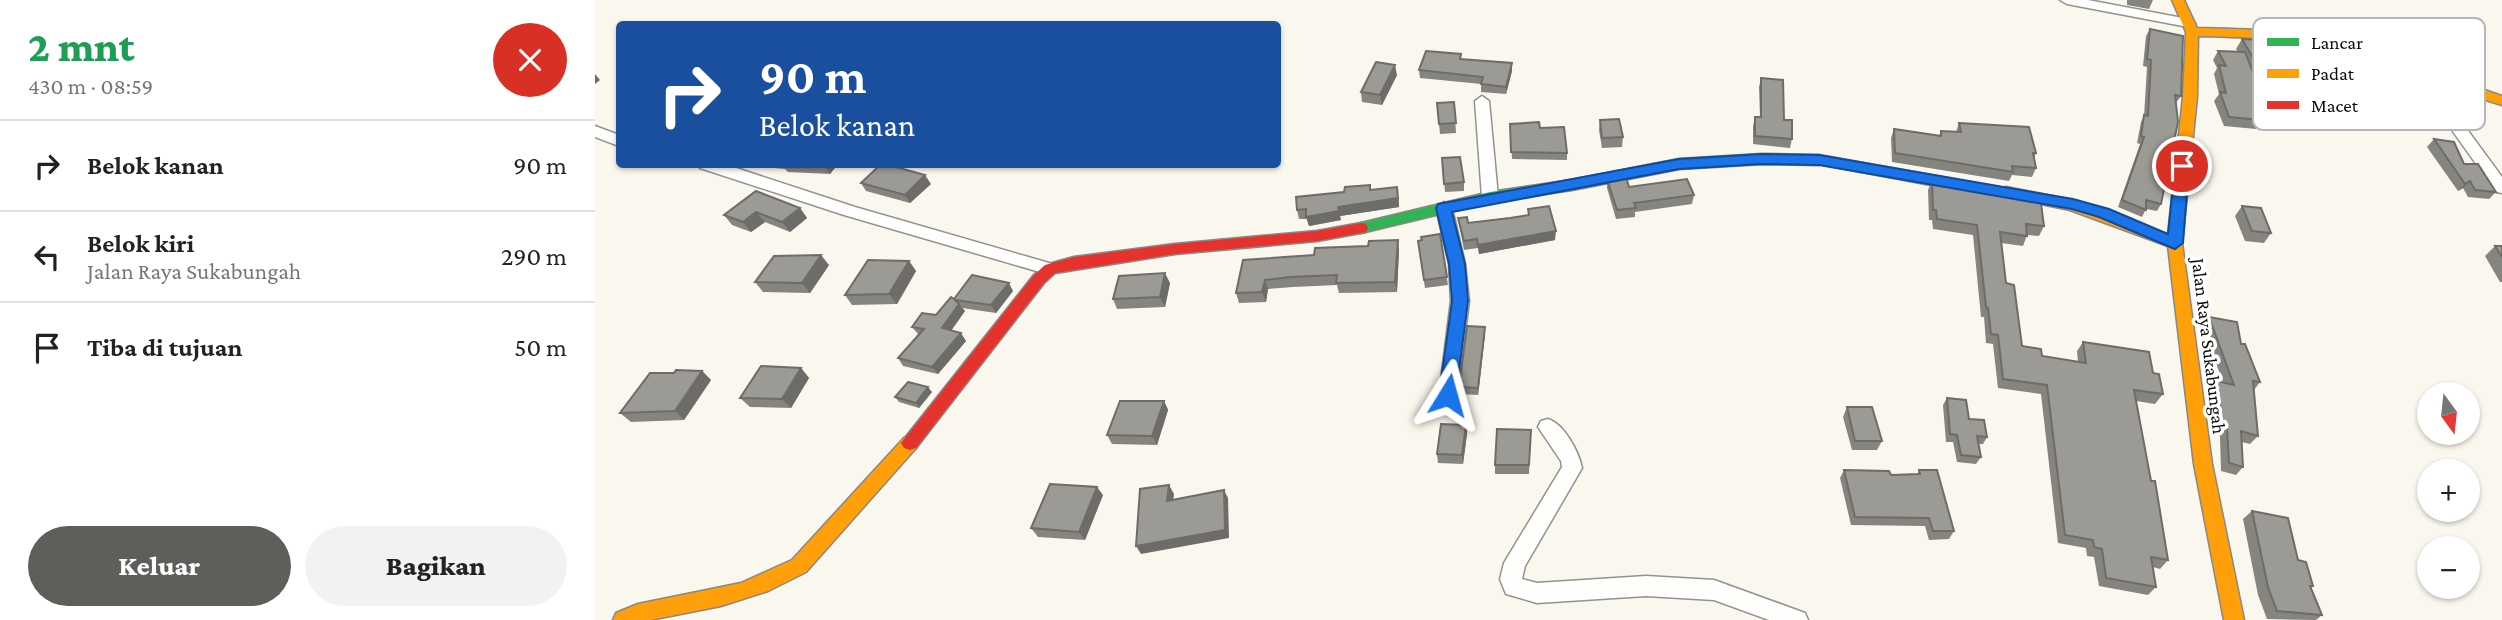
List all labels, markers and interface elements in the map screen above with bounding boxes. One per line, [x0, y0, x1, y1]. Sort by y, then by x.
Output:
legend [2253, 18, 2485, 130]
text: 2 mnt [28, 23, 135, 70]
button: close [493, 23, 567, 97]
text: Lancar [2311, 32, 2363, 53]
icon: right [644, 49, 735, 140]
text: 90 m [759, 49, 866, 104]
text: Padat [2311, 63, 2355, 84]
text: 430 m · 08:59 [28, 73, 153, 99]
text: Macet [2311, 95, 2359, 116]
text: Belok kanan [759, 107, 915, 143]
pin [2152, 136, 2212, 196]
icon: right [28, 147, 66, 185]
icon: arrive [2163, 147, 2201, 185]
text: Belok kanan [87, 151, 224, 180]
text: 90 m [513, 151, 567, 180]
text: Belok kiri [87, 229, 194, 258]
icon: left [28, 238, 66, 276]
text: 290 m [501, 242, 567, 271]
street label: Jalan Raya Sukabungah [2188, 255, 2230, 435]
text: Jalan Raya Sukabungah [87, 258, 301, 284]
icon: arrive [28, 329, 66, 367]
text: Tiba di tujuan [87, 333, 242, 362]
text: 50 m [514, 333, 567, 362]
position arrow [1411, 358, 1485, 432]
north arrow [2417, 382, 2480, 444]
map controls [2417, 382, 2480, 599]
button: + [2417, 459, 2480, 522]
button: Keluar [28, 526, 291, 606]
button: Bagikan [305, 526, 567, 606]
button: − [2417, 536, 2480, 599]

